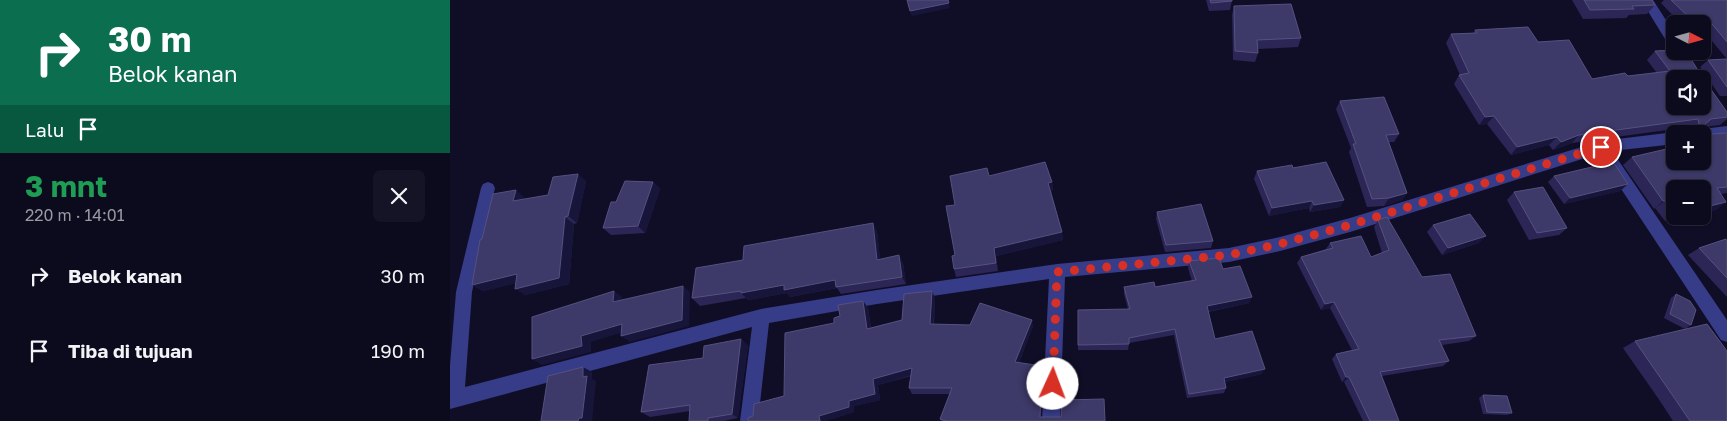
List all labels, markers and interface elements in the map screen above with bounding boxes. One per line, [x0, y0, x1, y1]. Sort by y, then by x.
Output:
north arrow [1666, 15, 1711, 60]
map controls [1666, 15, 1711, 225]
text: 30 m [108, 18, 191, 60]
icon: right [25, 20, 90, 85]
text: Belok kanan [108, 60, 238, 87]
button: sound [1666, 70, 1711, 115]
icon: arrive [74, 115, 102, 143]
text: Lalu [25, 118, 64, 141]
button: + [1666, 125, 1711, 170]
pin [1580, 126, 1622, 168]
icon: arrive [1587, 133, 1615, 161]
text: 3 mnt [25, 168, 107, 204]
button: close [373, 170, 425, 222]
button: − [1666, 180, 1711, 225]
text: 220 m · 14:01 [25, 205, 124, 225]
icon: right [25, 262, 53, 290]
text: Belok kanan [68, 264, 182, 287]
text: 30 m [381, 264, 425, 287]
icon: arrive [25, 337, 53, 365]
text: Tiba di tujuan [68, 339, 193, 362]
text: 190 m [371, 339, 425, 362]
position arrow [1026, 357, 1078, 409]

